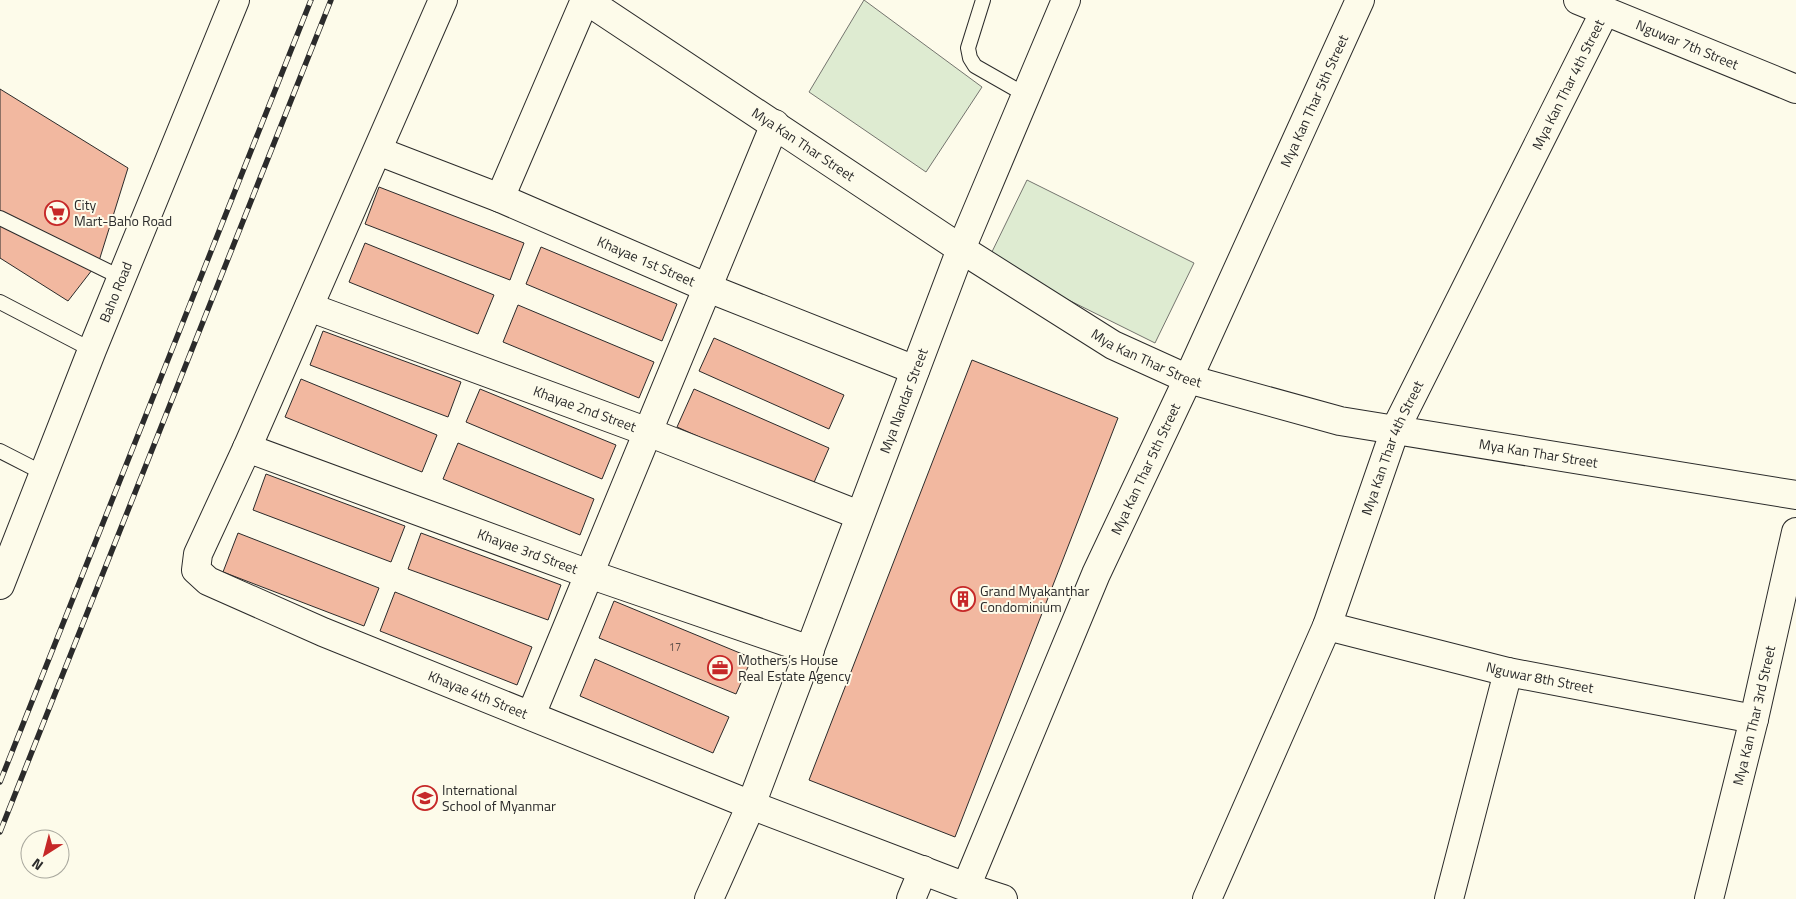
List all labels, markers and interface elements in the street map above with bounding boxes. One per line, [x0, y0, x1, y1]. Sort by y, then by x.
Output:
street label: Nguwar 7th Street [1633, 14, 1742, 75]
street label: Mya Kan Thar 4th Street [1526, 15, 1609, 153]
street label: Mya Kan Thar 5th Street [1275, 31, 1353, 170]
street label: Mya Kan Thar Street [748, 102, 860, 186]
place label: City Mart-Baho Road [74, 194, 172, 231]
supermarket icon: City Mart-Baho Road [44, 200, 70, 226]
street label: Khayae 1st Street [594, 230, 699, 291]
street label: Baho Road [93, 258, 137, 325]
street label: Mya Kan Thar Street [1087, 323, 1204, 392]
street label: Mya Nandar Street [874, 345, 933, 456]
street label: Mya Kan Thar 4th Street [1355, 377, 1428, 518]
street label: Khayae 2nd Street [531, 380, 640, 437]
street label: Mya Kan Thar 5th Street [1105, 399, 1185, 538]
street label: Mya Kan Thar Street [1478, 433, 1600, 473]
street label: Khayae 3rd Street [475, 523, 581, 579]
place label: Grand Myakanthar Condominium [980, 580, 1089, 617]
building icon: Grand Myakanthar Condominium [950, 586, 976, 612]
house number: 17 [669, 639, 681, 655]
street label: Mya Kan Thar 3rd Street [1727, 643, 1780, 788]
place label: Mothers’s House Real Estate Agency [738, 649, 851, 686]
office icon: Mothers’s House Real Estate Agency [707, 655, 733, 681]
street label: Nguwar 8th Street [1484, 656, 1595, 698]
street label: Khayae 4th Street [425, 665, 531, 724]
place label: International School of Myanmar [442, 779, 556, 816]
school or university icon: International School of Myanmar [412, 785, 438, 811]
north arrow [20, 829, 70, 879]
text: N [27, 854, 47, 876]

